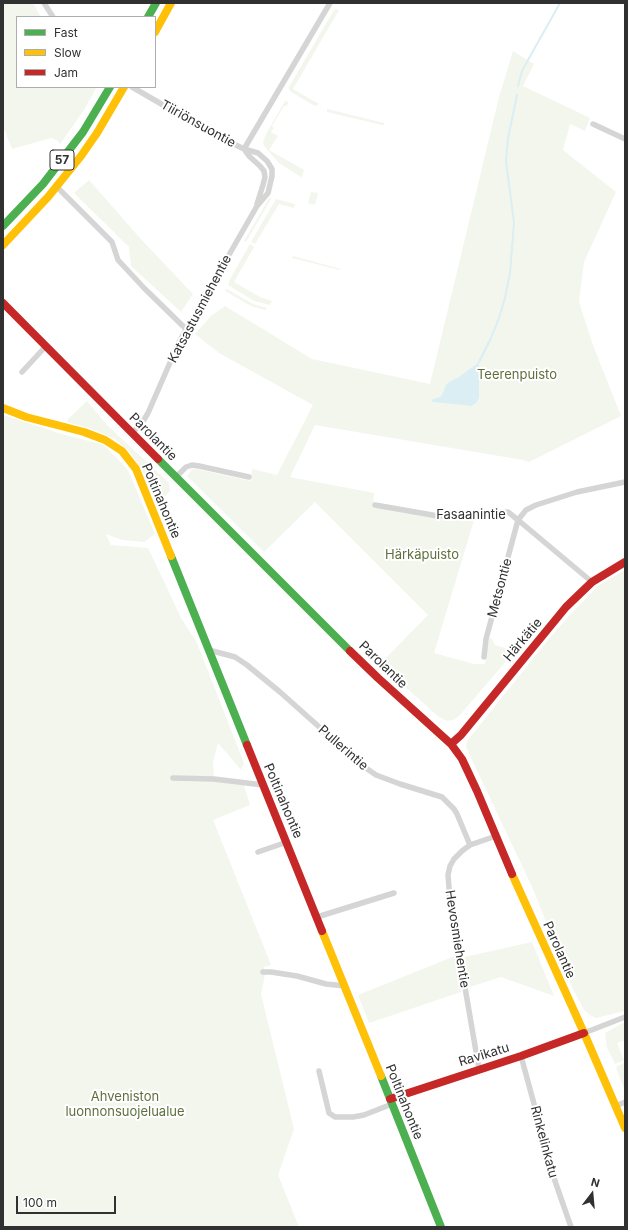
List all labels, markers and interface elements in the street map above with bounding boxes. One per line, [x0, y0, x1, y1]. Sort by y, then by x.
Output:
legend [16, 16, 156, 88]
text: Fast [54, 25, 78, 40]
text: Slow [54, 45, 81, 60]
text: Jam [54, 65, 78, 80]
street label: Tiiriönsuontie [158, 97, 238, 151]
road number: 57 [50, 150, 74, 170]
street label: Katsastusmiehentie [165, 252, 235, 366]
park label: Teerenpuisto [477, 367, 557, 383]
street label: Parolantie [126, 410, 180, 464]
street label: Poltinahontie [138, 461, 184, 541]
street label: Fasaanintie [436, 507, 506, 523]
park label: Härkäpuisto [385, 547, 459, 563]
street label: Metsontie [485, 557, 515, 619]
street label: Härkätie [500, 615, 546, 665]
street label: Parolantie [356, 638, 410, 692]
street label: Pullerintie [315, 722, 371, 774]
street label: Poltinahontie [260, 761, 306, 841]
street label: Hevosmiehentie [442, 889, 472, 989]
street label: Parolantie [539, 919, 579, 981]
street label: Ravikatu [457, 1040, 511, 1070]
street label: Poltinahontie [382, 1062, 426, 1142]
park label: Ahveniston luonnonsuojelualue [65, 1089, 185, 1120]
street label: Rinkelinkatu [527, 1104, 561, 1180]
north arrow [572, 1174, 612, 1214]
text: N [589, 1175, 601, 1190]
scale bar [18, 1188, 118, 1214]
text: 100 m [23, 1195, 57, 1210]

